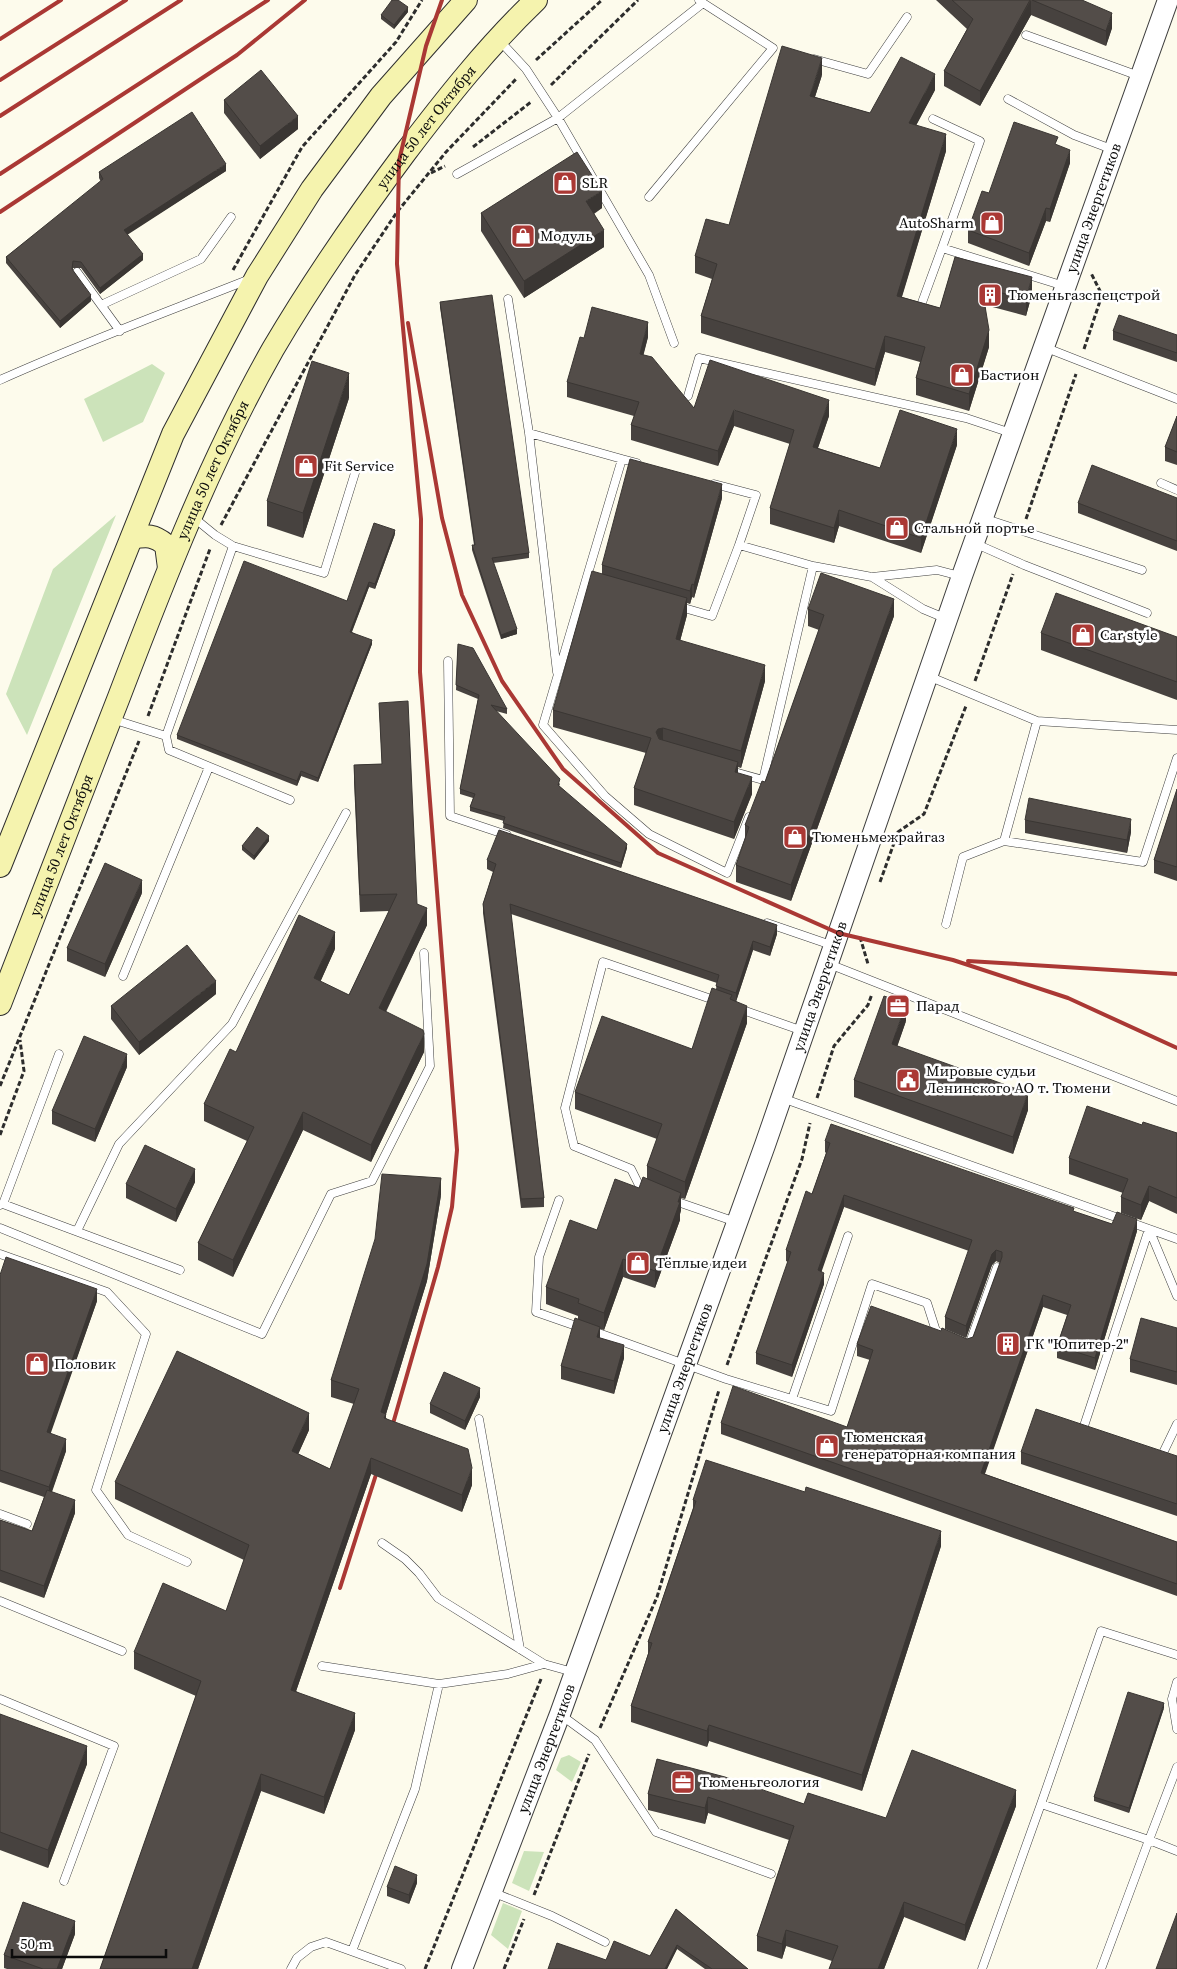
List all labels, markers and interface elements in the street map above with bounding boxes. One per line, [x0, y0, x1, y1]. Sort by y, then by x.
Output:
street label: улица 50 лет Октября [371, 61, 480, 193]
street label: улица Энергетиков [1060, 140, 1126, 276]
shop icon: SLR [552, 170, 578, 196]
place label: SLR [582, 172, 608, 193]
shop icon: AutoSharm [979, 210, 1005, 236]
place label: AutoSharm [899, 212, 974, 233]
shop icon: Модуль [510, 223, 536, 249]
place label: Модуль [540, 225, 593, 246]
building icon: Тюменьгазспецстрой [977, 282, 1003, 308]
place label: Тюменьгазспецстрой [1008, 284, 1161, 305]
shop icon: Бастион [949, 362, 975, 388]
place label: Бастион [980, 364, 1039, 385]
street label: улица 50 лет Октября [171, 396, 254, 543]
shop icon: Fit Service [293, 453, 319, 479]
place label: Fit Service [324, 455, 395, 476]
shop icon: Стальной портье [884, 515, 910, 541]
place label: Стальной портье [914, 517, 1035, 538]
shop icon: Car style [1070, 622, 1096, 648]
place label: Car style [1100, 624, 1158, 645]
street label: улица 50 лет Октября [24, 771, 98, 919]
shop icon: Тюменьмежрайгаз [782, 824, 808, 850]
place label: Тюменьмежрайгаз [812, 826, 945, 847]
street label: улица Энергетиков [787, 918, 852, 1054]
office icon: Парад [885, 993, 911, 1019]
place label: Парад [916, 995, 960, 1016]
place label: Мировые судьи Ленинского АО т. Тюмени [926, 1060, 1111, 1098]
public building icon: Мировые судьи Ленинского АО т. Тюмени [895, 1067, 921, 1093]
shop icon: Тёплые идеи [625, 1250, 651, 1276]
place label: Тёплые идеи [656, 1252, 747, 1273]
street label: улица Энергетиков [651, 1300, 717, 1436]
building icon: ГК "Юпитер-2" [995, 1331, 1021, 1357]
place label: ГК "Юпитер-2" [1026, 1333, 1129, 1354]
shop icon: Половик [24, 1351, 50, 1377]
place label: Половик [54, 1353, 116, 1374]
place label: Тюменская генераторная компания [844, 1426, 1016, 1464]
shop icon: Тюменская генераторная компания [814, 1433, 840, 1459]
street label: улица Энергетиков [512, 1681, 580, 1816]
office icon: Тюменьгеология [670, 1769, 696, 1795]
place label: Тюменьгеология [700, 1771, 820, 1792]
scale bar [12, 1926, 166, 1958]
text: 50 m [20, 1933, 52, 1954]

